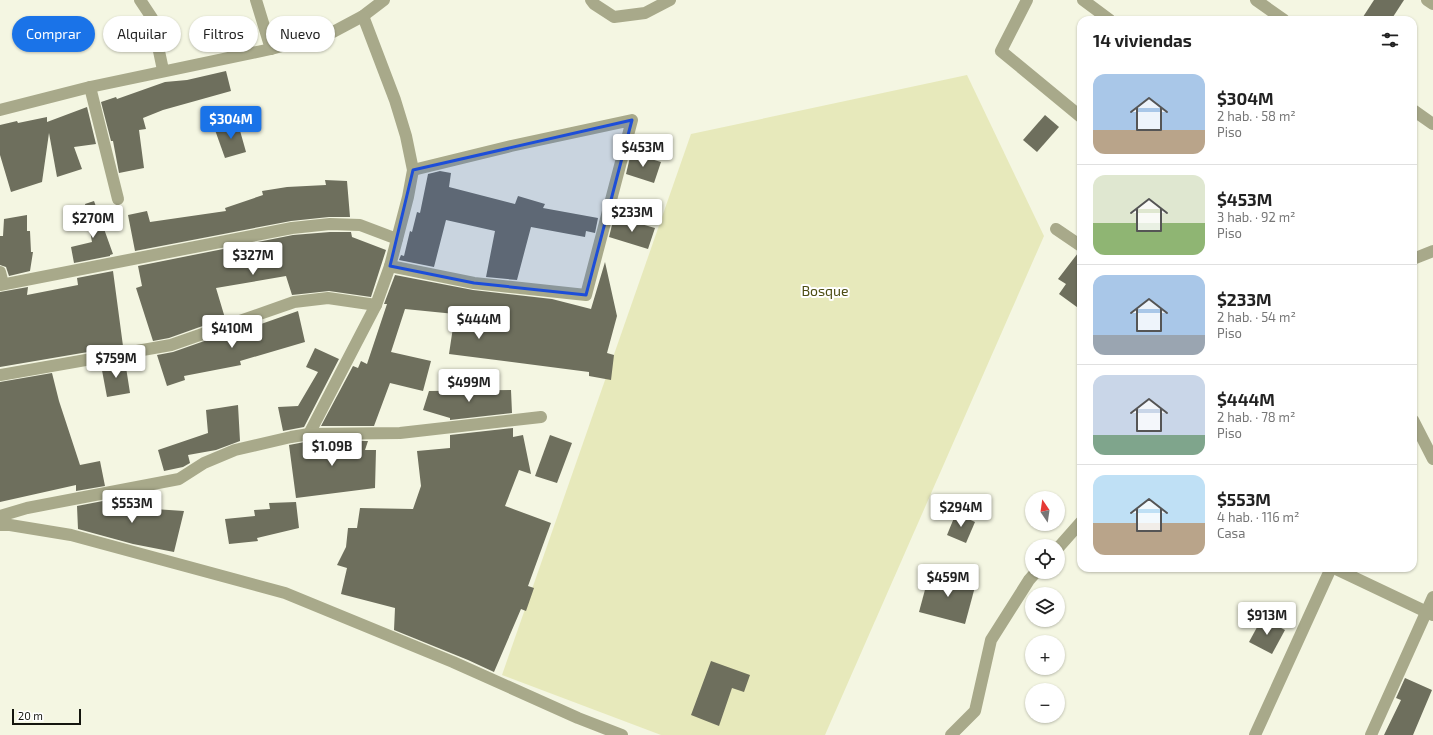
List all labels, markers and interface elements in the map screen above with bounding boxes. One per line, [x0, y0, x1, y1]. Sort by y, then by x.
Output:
chip: Comprar [12, 16, 95, 52]
chip: Alquilar [103, 16, 181, 52]
chip: Filtros [189, 16, 258, 52]
chip: Nuevo [266, 16, 335, 52]
icon: filters [1379, 29, 1401, 51]
text: 14 viviendas [1093, 30, 1192, 50]
text: $304M [1217, 88, 1274, 108]
icon: home [1125, 90, 1173, 138]
pin: $304M [203, 106, 259, 140]
text: 2 hab. · 58 m² [1217, 108, 1296, 124]
text: $304M [209, 111, 253, 127]
text: Piso [1217, 124, 1242, 140]
pin: $453M [615, 134, 671, 168]
text: $453M [622, 139, 664, 155]
text: $453M [1217, 189, 1272, 209]
icon: home [1125, 191, 1173, 239]
pin: $233M [604, 199, 660, 233]
text: $233M [611, 204, 653, 220]
pin: $270M [65, 205, 121, 239]
text: 3 hab. · 92 m² [1217, 209, 1295, 225]
text: $270M [72, 210, 114, 226]
text: Piso [1217, 225, 1242, 241]
pin: $327M [225, 242, 281, 276]
text: $327M [232, 247, 274, 263]
park label: Bosque [801, 282, 849, 299]
text: $233M [1217, 289, 1272, 309]
icon: home [1125, 291, 1173, 339]
pin: $444M [451, 306, 507, 340]
text: 2 hab. · 54 m² [1217, 309, 1296, 325]
text: $444M [457, 311, 501, 327]
pin: $410M [204, 315, 260, 349]
text: $410M [211, 320, 253, 336]
text: Piso [1217, 325, 1242, 341]
pin: $759M [88, 345, 144, 379]
text: $759M [95, 350, 137, 366]
pin: $499M [441, 369, 497, 403]
text: $499M [447, 374, 491, 390]
text: $444M [1217, 389, 1275, 409]
icon: home [1125, 391, 1173, 439]
text: 2 hab. · 78 m² [1217, 409, 1295, 425]
text: Piso [1217, 425, 1242, 441]
pin: $1.09B [299, 433, 365, 467]
text: $1.09B [312, 438, 352, 454]
text: $553M [1217, 489, 1271, 509]
pin: $553M [104, 490, 160, 524]
north arrow [1025, 491, 1065, 531]
map controls [1025, 491, 1065, 723]
icon: home [1125, 491, 1173, 539]
pin: $294M [933, 494, 989, 528]
text: $553M [111, 495, 153, 511]
text: $294M [940, 499, 982, 515]
text: 4 hab. · 116 m² [1217, 509, 1299, 525]
text: Casa [1217, 525, 1245, 541]
button: locate [1025, 539, 1065, 579]
pin: $459M [920, 564, 976, 598]
text: $459M [927, 569, 969, 585]
button: layers [1025, 587, 1065, 627]
pin: $913M [1239, 602, 1295, 636]
text: $913M [1247, 607, 1287, 623]
button: + [1025, 635, 1065, 675]
button: − [1025, 683, 1065, 723]
scale bar [12, 707, 81, 726]
text: 20 m [18, 709, 43, 722]

